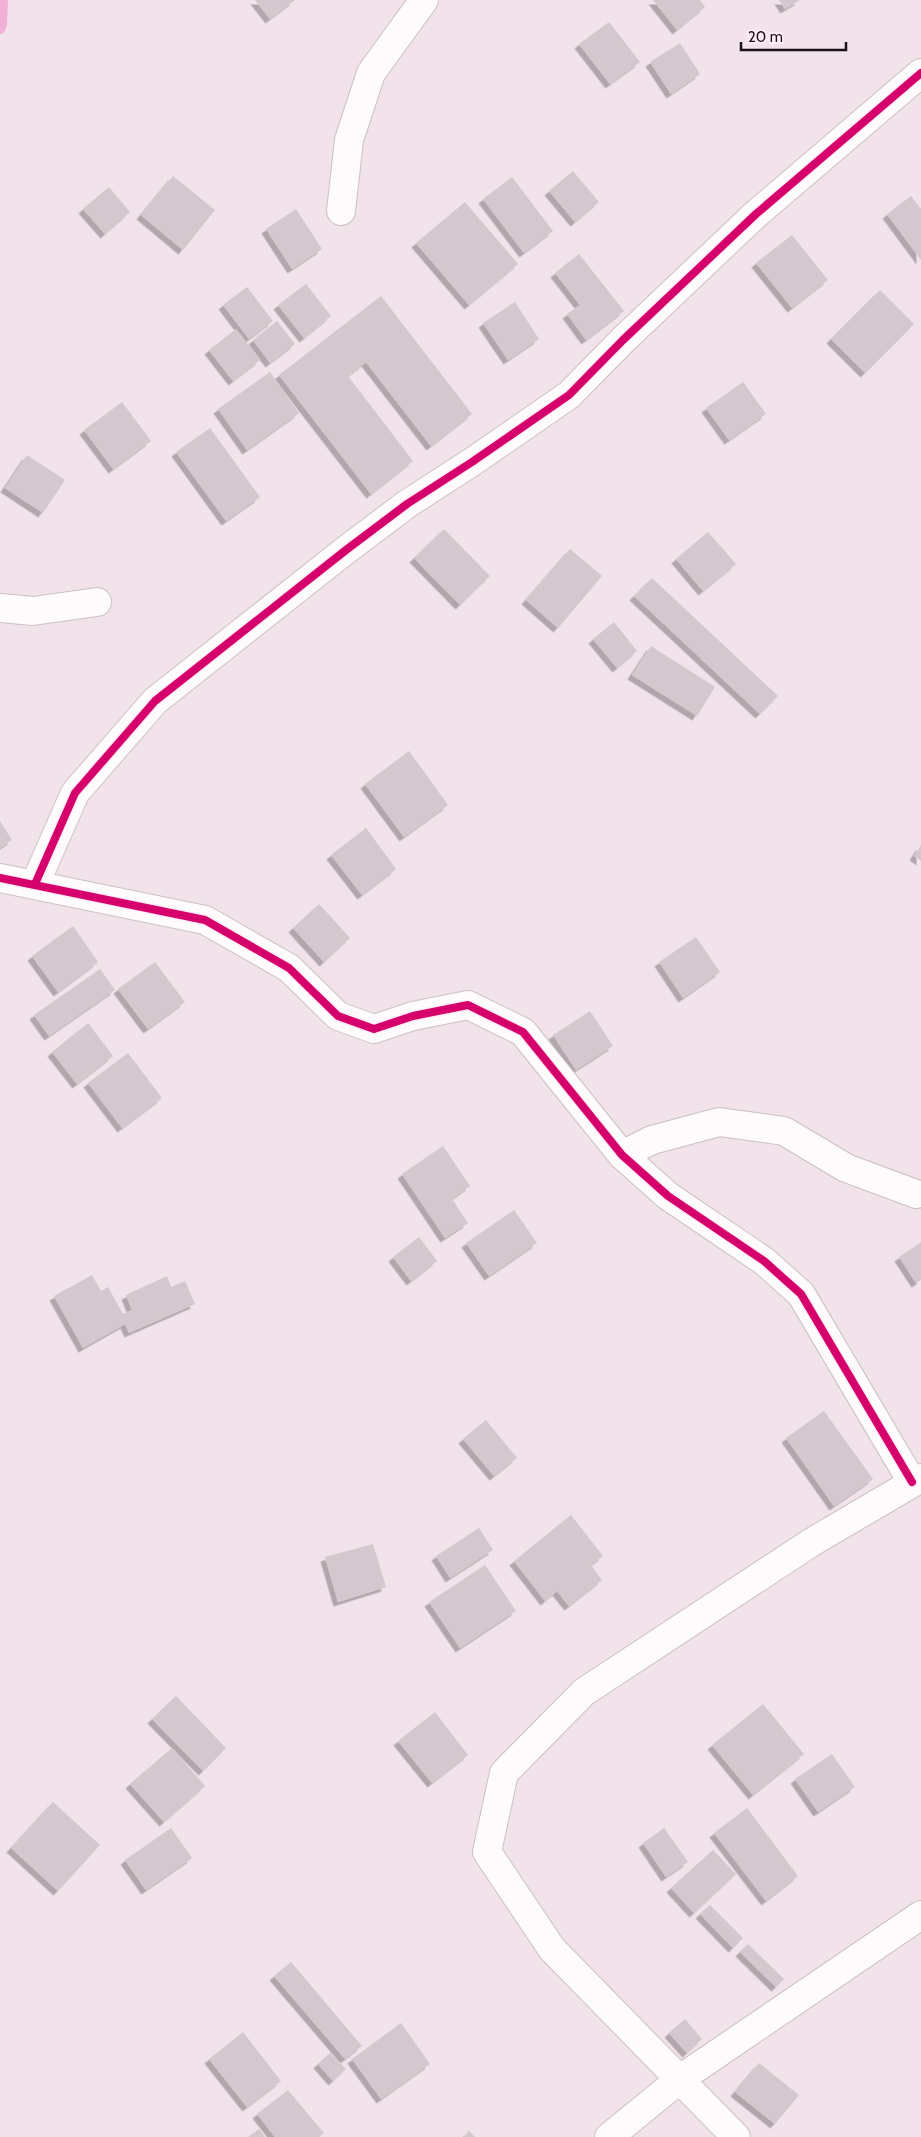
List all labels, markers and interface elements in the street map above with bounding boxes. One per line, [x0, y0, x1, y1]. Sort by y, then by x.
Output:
scale bar [741, 20, 846, 52]
text: 20 m [748, 28, 783, 46]

